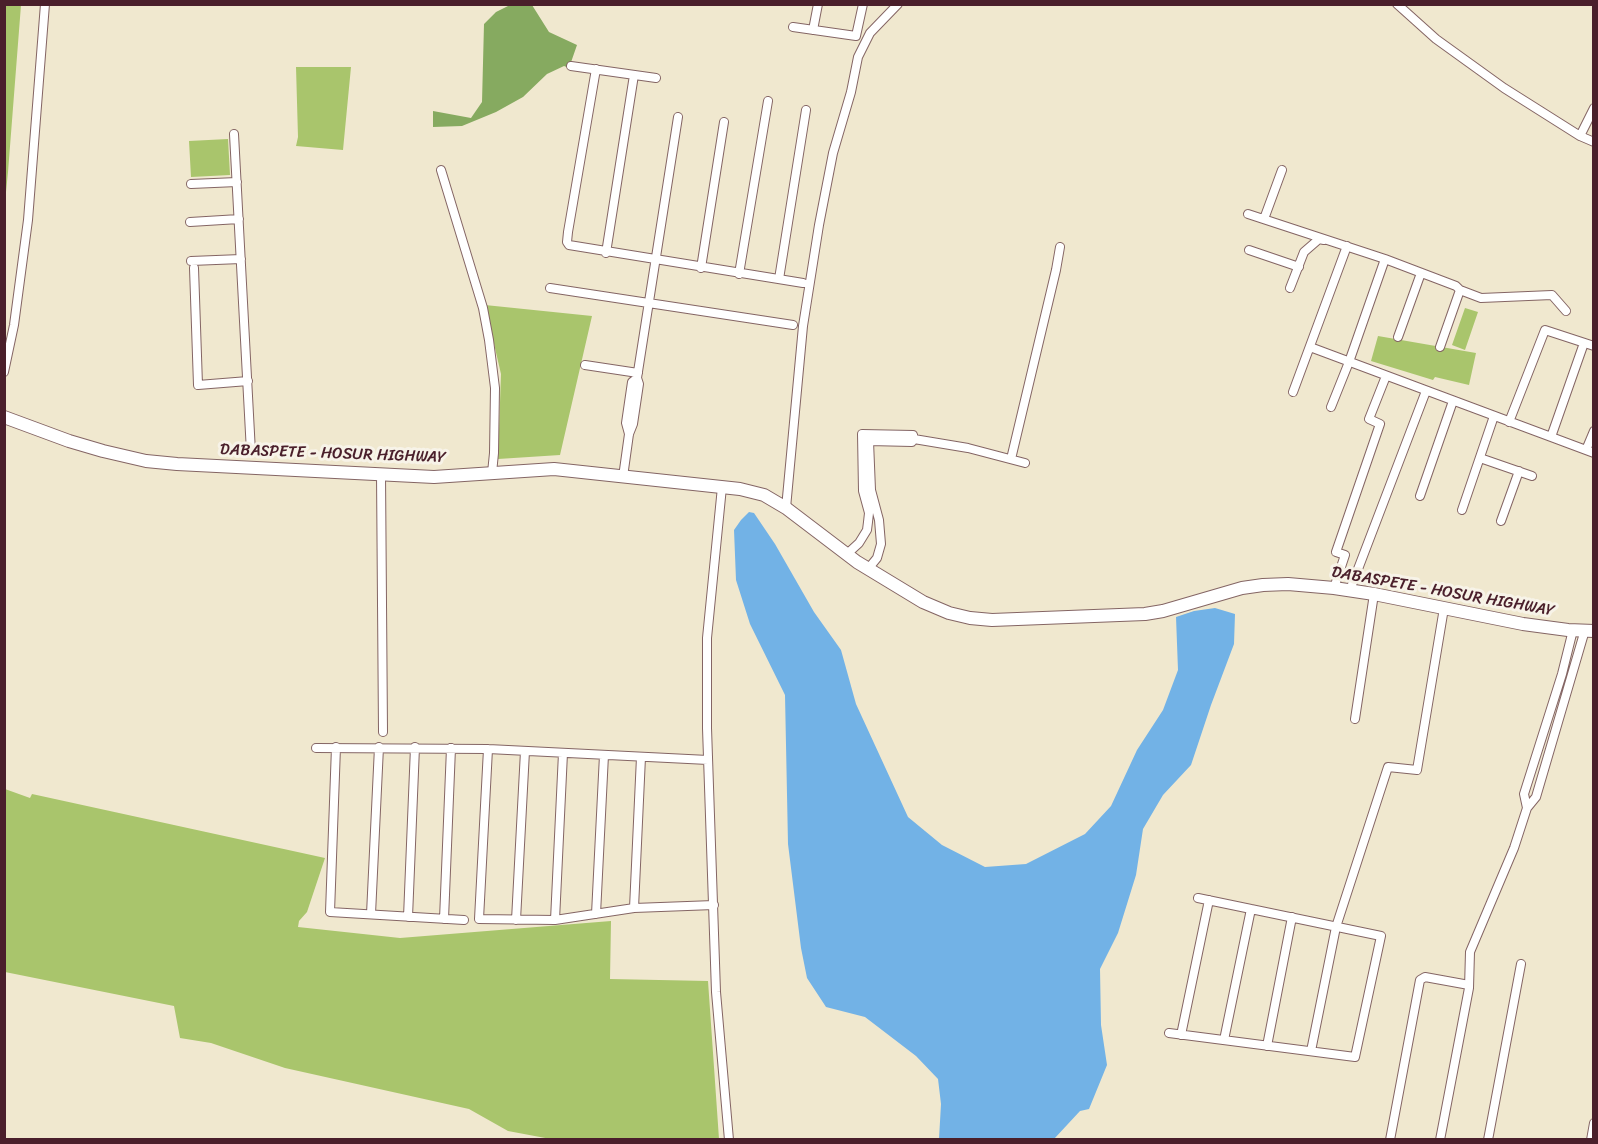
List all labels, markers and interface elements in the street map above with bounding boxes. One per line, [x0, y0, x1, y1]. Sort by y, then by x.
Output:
street label: DABASPETE - HOSUR HIGHWAY [220, 440, 446, 468]
street label: DABASPETE - HOSUR HIGHWAY [1330, 563, 1556, 621]

